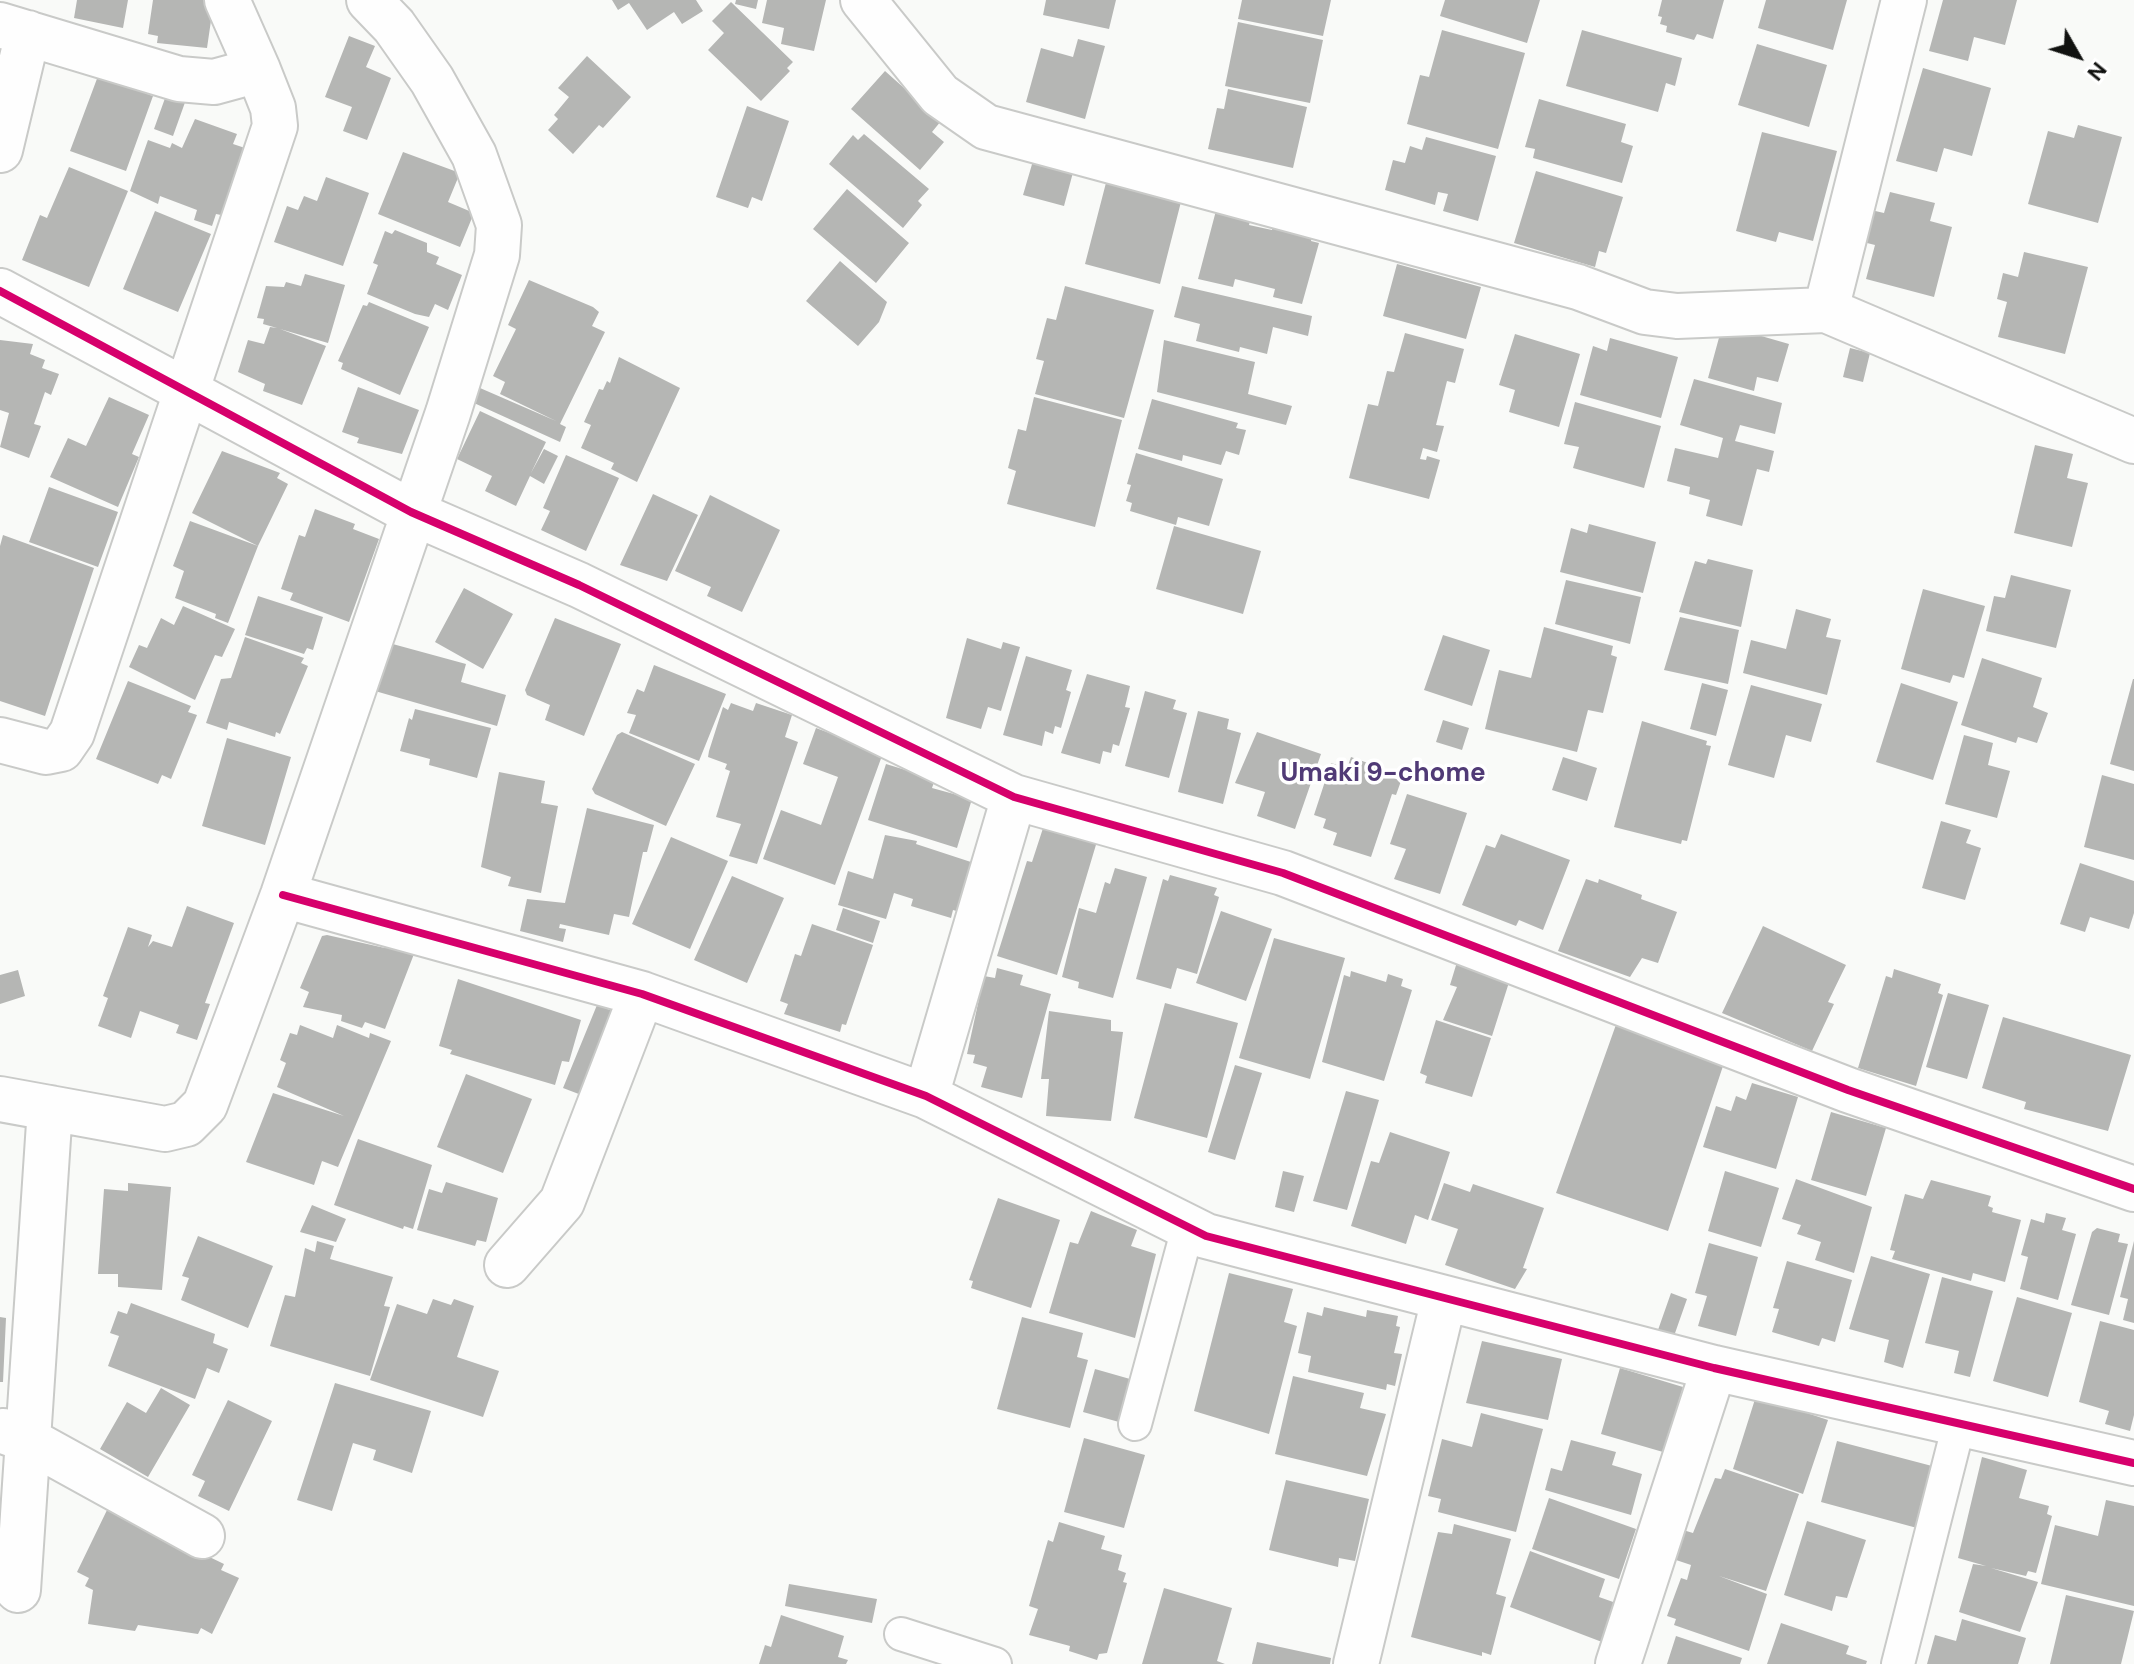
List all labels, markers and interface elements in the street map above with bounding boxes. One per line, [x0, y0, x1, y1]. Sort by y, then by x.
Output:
north arrow [2038, 16, 2118, 96]
text: N [2081, 56, 2113, 87]
district label: Umaki 9-chome [1280, 758, 1486, 790]

